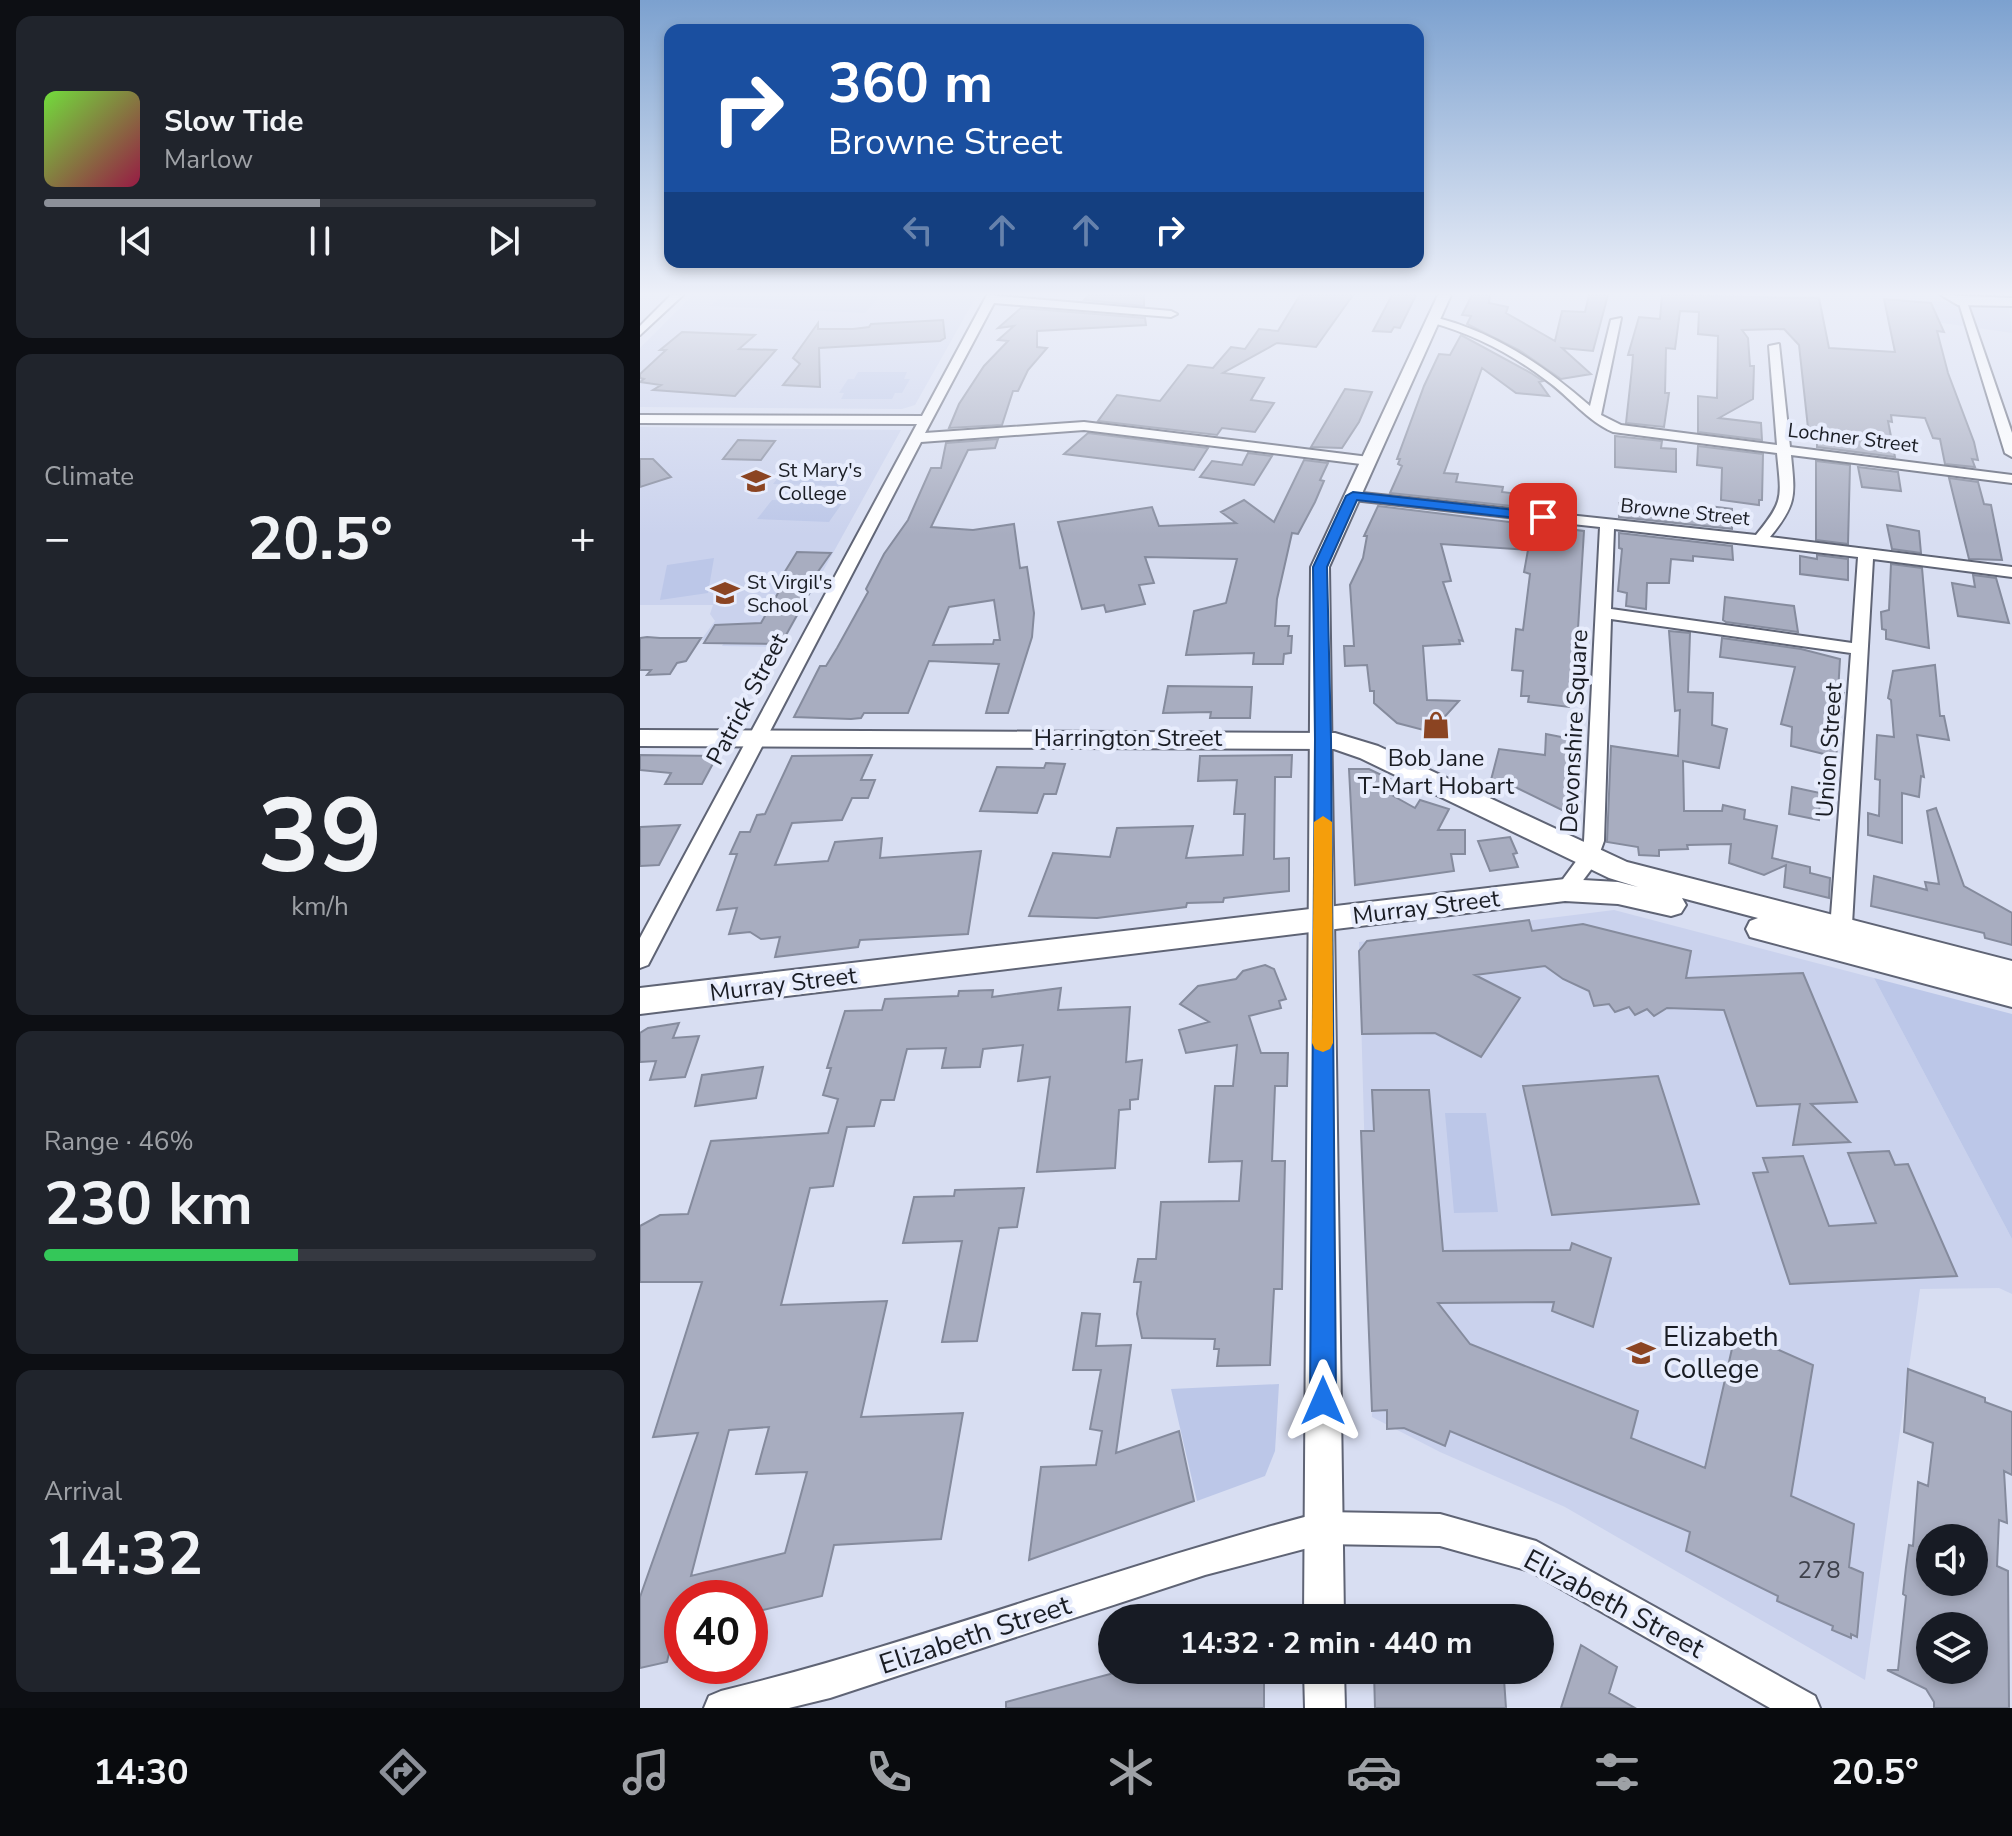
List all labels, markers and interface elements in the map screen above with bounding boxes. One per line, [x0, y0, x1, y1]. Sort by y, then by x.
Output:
text: 360 m [828, 45, 993, 122]
icon: right [696, 56, 800, 160]
text: Slow Tide [164, 101, 304, 142]
text: Browne Street [828, 118, 1062, 167]
text: Marlow [164, 142, 253, 177]
icon: left [896, 208, 940, 252]
icon: ahead [980, 208, 1024, 252]
icon: ahead [1064, 208, 1108, 252]
icon: right [1148, 208, 1192, 252]
icon: previous [114, 219, 158, 263]
icon: pause [298, 219, 342, 263]
icon: next [482, 219, 526, 263]
street label: Lochner Street [1786, 417, 1921, 460]
place label: St Mary's College [778, 457, 862, 507]
text: Climate [44, 459, 134, 494]
school or university icon: St Mary's College [741, 466, 771, 496]
pin [1509, 483, 1577, 551]
street label: Browne Street [1619, 492, 1752, 532]
icon: arrive [1521, 495, 1565, 539]
text: 20.5° [247, 498, 393, 580]
text: − [44, 509, 70, 569]
text: + [570, 509, 596, 569]
place label: St Virgil's School [747, 569, 832, 619]
school or university icon: St Virgil's School [710, 578, 740, 608]
street label: Patrick Street [699, 627, 795, 770]
street label: Devonshire Square [1553, 628, 1595, 834]
street label: Union Street [1808, 681, 1850, 819]
shop icon: Bob Jane T-Mart Hobart [1421, 710, 1451, 740]
street label: Harrington Street [1034, 722, 1223, 754]
place label: Bob Jane T-Mart Hobart [1358, 742, 1515, 802]
text: 39 [258, 766, 382, 908]
street label: Murray Street [1351, 882, 1502, 932]
text: km/h [291, 889, 349, 924]
street label: Murray Street [708, 959, 859, 1009]
text: Range · 46% [44, 1124, 194, 1159]
text: 230 km [44, 1163, 253, 1245]
place label: Elizabeth College [1663, 1318, 1779, 1388]
school or university icon: Elizabeth College [1626, 1338, 1656, 1368]
position arrow [1281, 1359, 1365, 1443]
text: Arrival [44, 1474, 122, 1509]
text: 14:32 [44, 1513, 203, 1595]
map controls [1916, 1524, 1988, 1684]
button: sound [1916, 1524, 1988, 1596]
street label: Elizabeth Street [1517, 1540, 1711, 1668]
house number: 278 [1797, 1554, 1841, 1586]
speed limit sign: 40 [664, 1580, 768, 1684]
street label: Elizabeth Street [874, 1586, 1076, 1684]
button: layers [1916, 1612, 1988, 1684]
text: 14:32 · 2 min · 440 m [1180, 1623, 1472, 1664]
icon: directions [375, 1744, 431, 1800]
icon: music [618, 1744, 674, 1800]
icon: phone [861, 1744, 917, 1800]
icon: climate [1103, 1744, 1159, 1800]
icon: car [1346, 1744, 1402, 1800]
icon: filters [1589, 1744, 1645, 1800]
text: 14:30 [93, 1748, 189, 1797]
text: 20.5° [1831, 1748, 1919, 1797]

